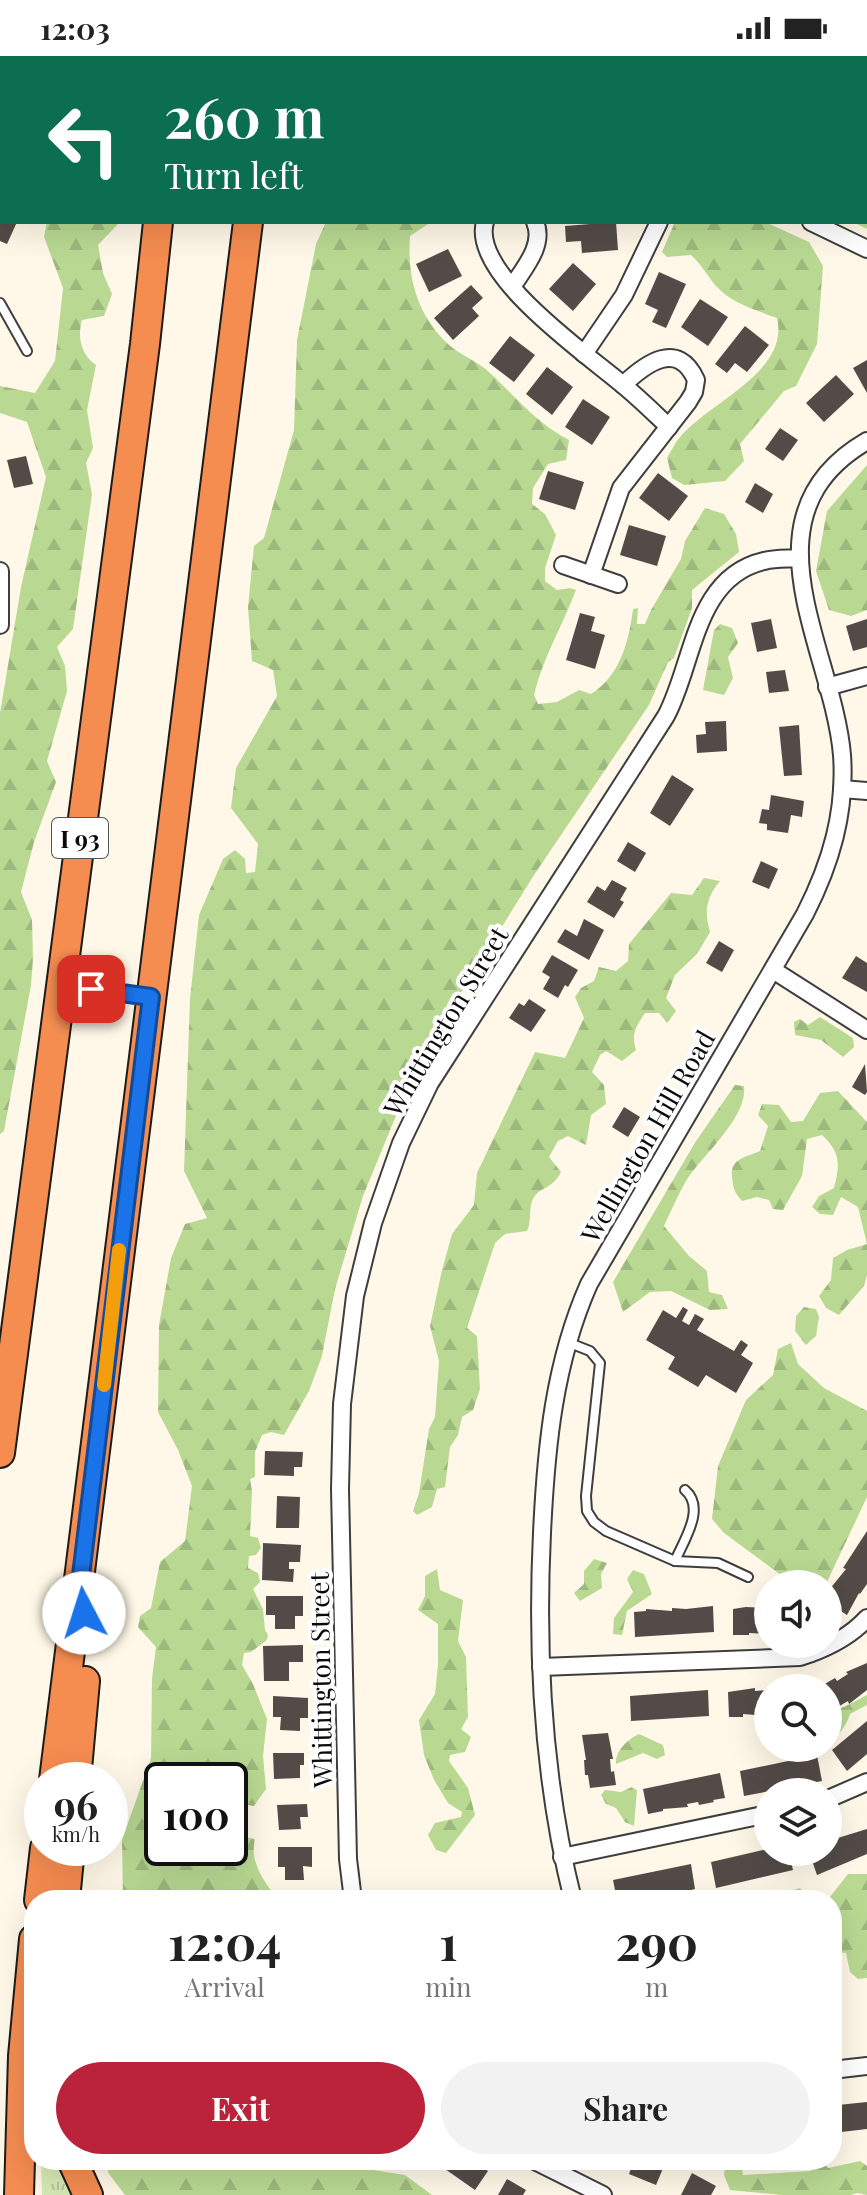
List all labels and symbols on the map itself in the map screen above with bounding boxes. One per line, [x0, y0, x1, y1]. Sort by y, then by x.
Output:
road number: I 93 [52, 818, 108, 858]
street label: Whittington Street [374, 919, 516, 1123]
pin [57, 955, 125, 1023]
street label: Wellington Hill Road [571, 1023, 722, 1249]
position arrow [42, 1571, 126, 1655]
street label: Whittington Street [301, 1571, 339, 1789]
speed limit sign: 100 [144, 1762, 248, 1866]

